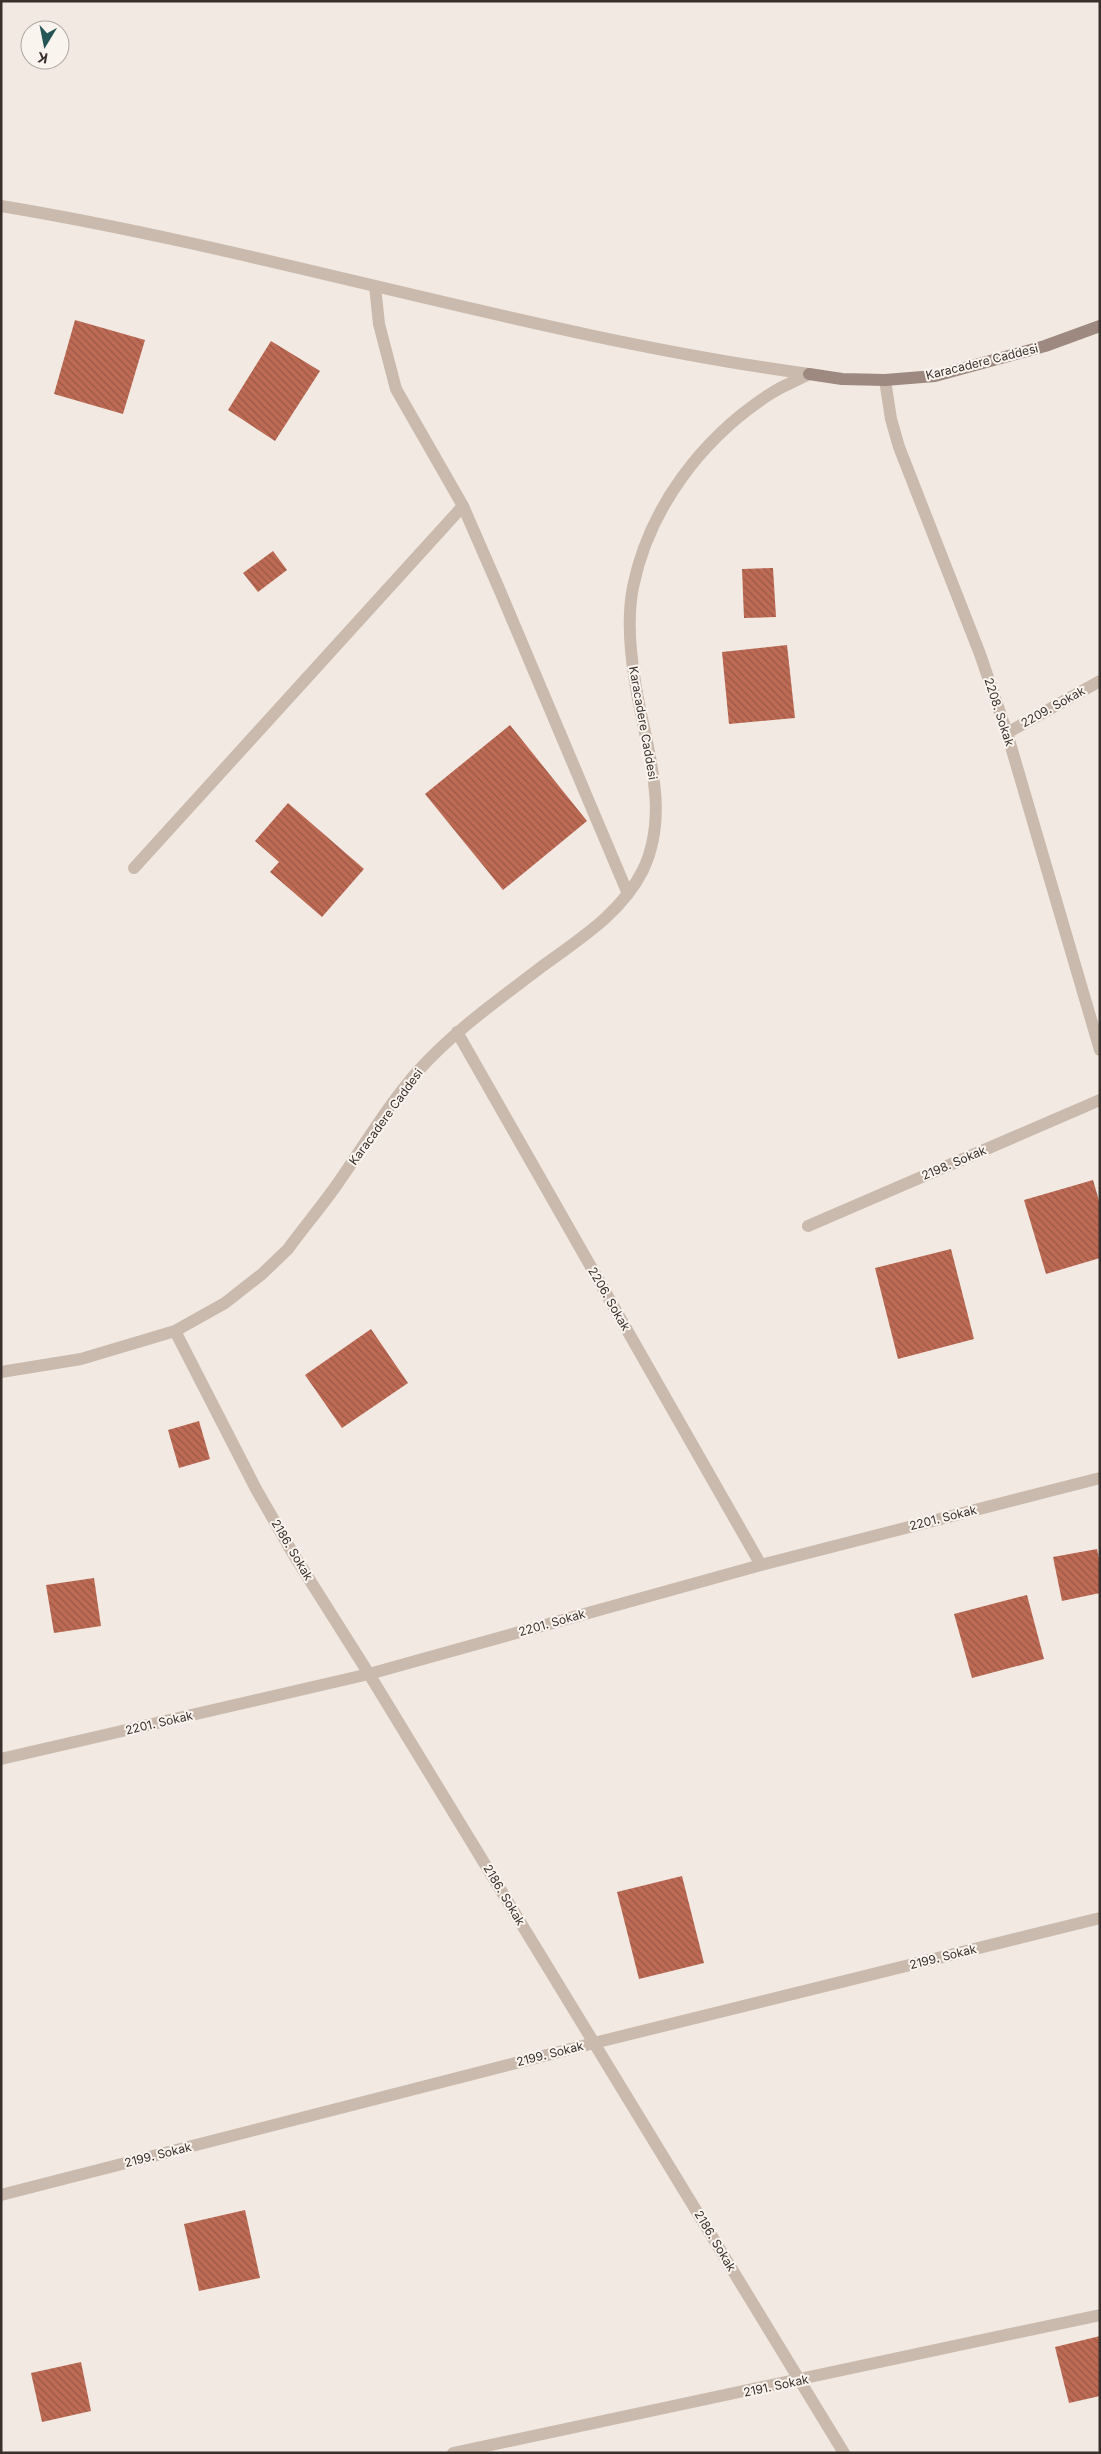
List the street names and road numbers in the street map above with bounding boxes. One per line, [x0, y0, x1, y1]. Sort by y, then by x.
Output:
street label: Karacadere Caddesi [924, 340, 1040, 383]
street label: Karacadere Caddesi [626, 665, 661, 781]
street label: 2208. Sokak [981, 676, 1018, 748]
street label: 2209. Sokak [1018, 683, 1088, 730]
street label: Karacadere Caddesi [346, 1066, 426, 1168]
street label: 2198. Sokak [919, 1142, 989, 1183]
street label: 2206. Sokak [585, 1264, 634, 1334]
street label: 2201. Sokak [908, 1502, 978, 1533]
street label: 2186. Sokak [268, 1517, 317, 1583]
street label: 2201. Sokak [517, 1606, 587, 1639]
street label: 2201. Sokak [124, 1707, 194, 1738]
street label: 2186. Sokak [480, 1862, 529, 1928]
street label: 2199. Sokak [908, 1941, 978, 1972]
street label: 2199. Sokak [515, 2038, 585, 2069]
street label: 2199. Sokak [123, 2139, 193, 2170]
street label: 2186. Sokak [691, 2208, 740, 2274]
street label: 2191. Sokak [742, 2371, 810, 2400]

